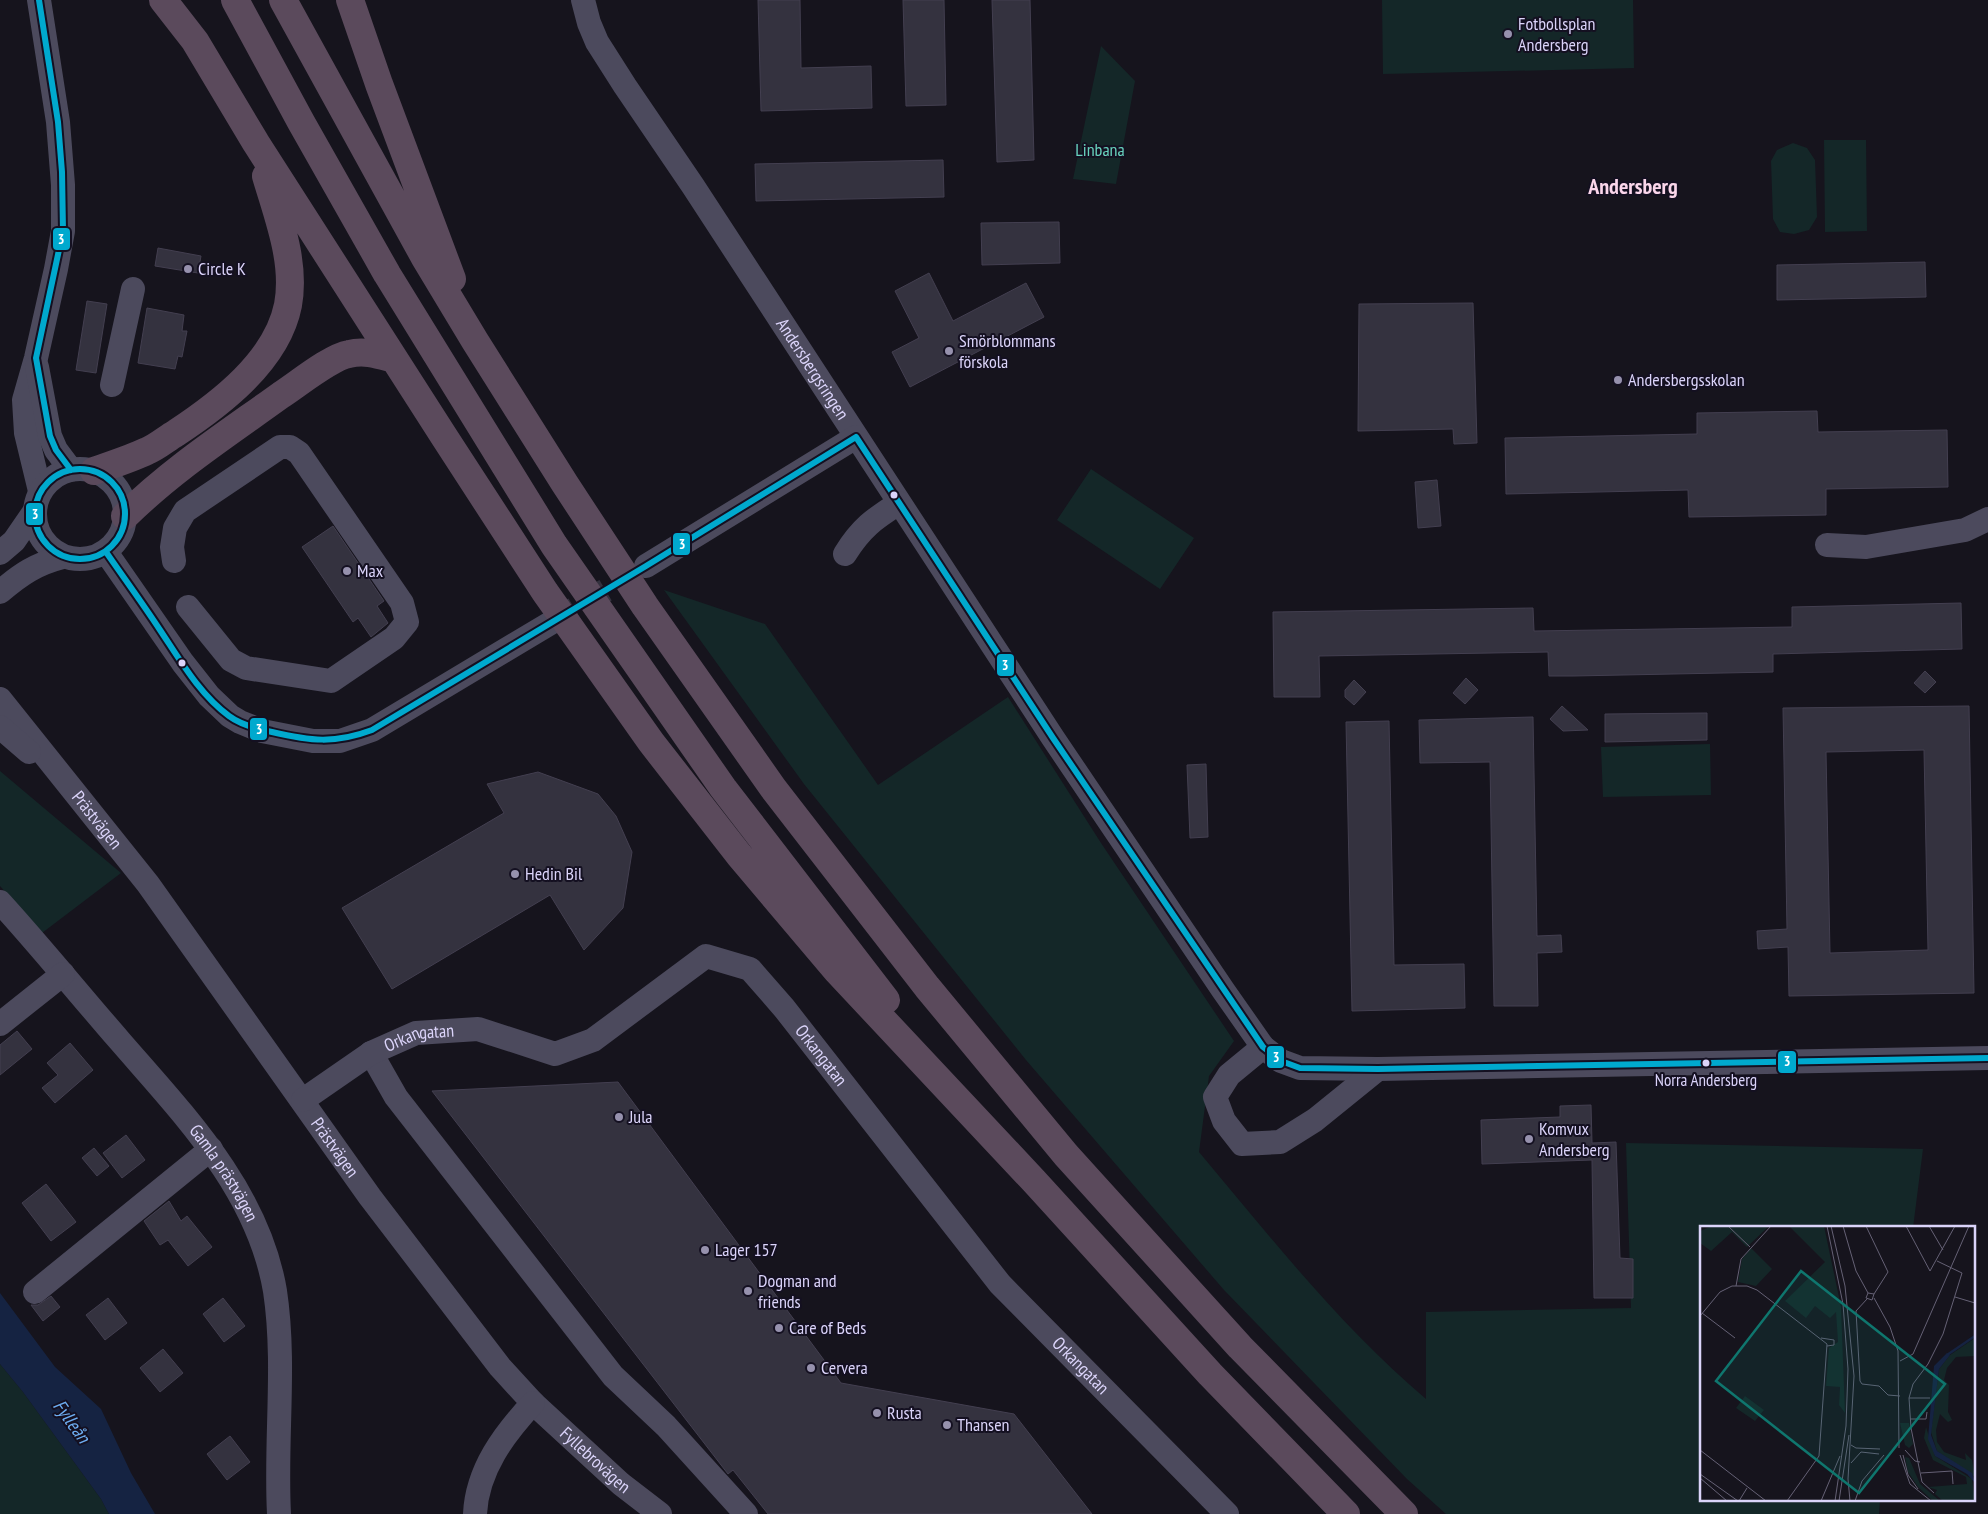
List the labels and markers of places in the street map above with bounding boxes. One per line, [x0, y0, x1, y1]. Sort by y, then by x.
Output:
place label: Fotbollsplan Andersberg [1518, 12, 1595, 56]
marker: Fotbollsplan Andersberg [1502, 28, 1514, 40]
place label: Circle K [198, 257, 246, 280]
marker: Circle K [182, 263, 194, 275]
place label: Smörblommans förskola [959, 329, 1056, 373]
marker: Smörblommans förskola [943, 345, 955, 357]
place label: Andersbergsskolan [1628, 368, 1745, 391]
marker: Andersbergsskolan [1612, 374, 1624, 386]
unlabelled marker [889, 490, 899, 500]
place label: Max [357, 559, 384, 582]
marker: Max [341, 565, 353, 577]
unlabelled marker [177, 658, 187, 668]
place label: Hedin Bil [525, 862, 583, 885]
marker: Hedin Bil [509, 868, 521, 880]
marker: Norra Andersberg [1701, 1058, 1711, 1068]
place label: Norra Andersberg [1655, 1069, 1757, 1091]
place label: Jula [628, 1105, 653, 1128]
marker: Jula [613, 1111, 625, 1123]
place label: Komvux Andersberg [1539, 1117, 1610, 1161]
marker: Komvux Andersberg [1523, 1133, 1535, 1145]
place label: Lager 157 [715, 1238, 778, 1261]
marker: Lager 157 [699, 1244, 711, 1256]
place label: Dogman and friends [758, 1269, 837, 1313]
marker: Dogman and friends [742, 1285, 754, 1297]
place label: Care of Beds [789, 1316, 866, 1339]
marker: Care of Beds [773, 1322, 785, 1334]
place label: Cervera [821, 1356, 868, 1379]
marker: Cervera [805, 1362, 817, 1374]
place label: Rusta [887, 1401, 922, 1424]
marker: Rusta [871, 1407, 883, 1419]
place label: Thansen [957, 1413, 1010, 1436]
marker: Thansen [941, 1419, 953, 1431]

